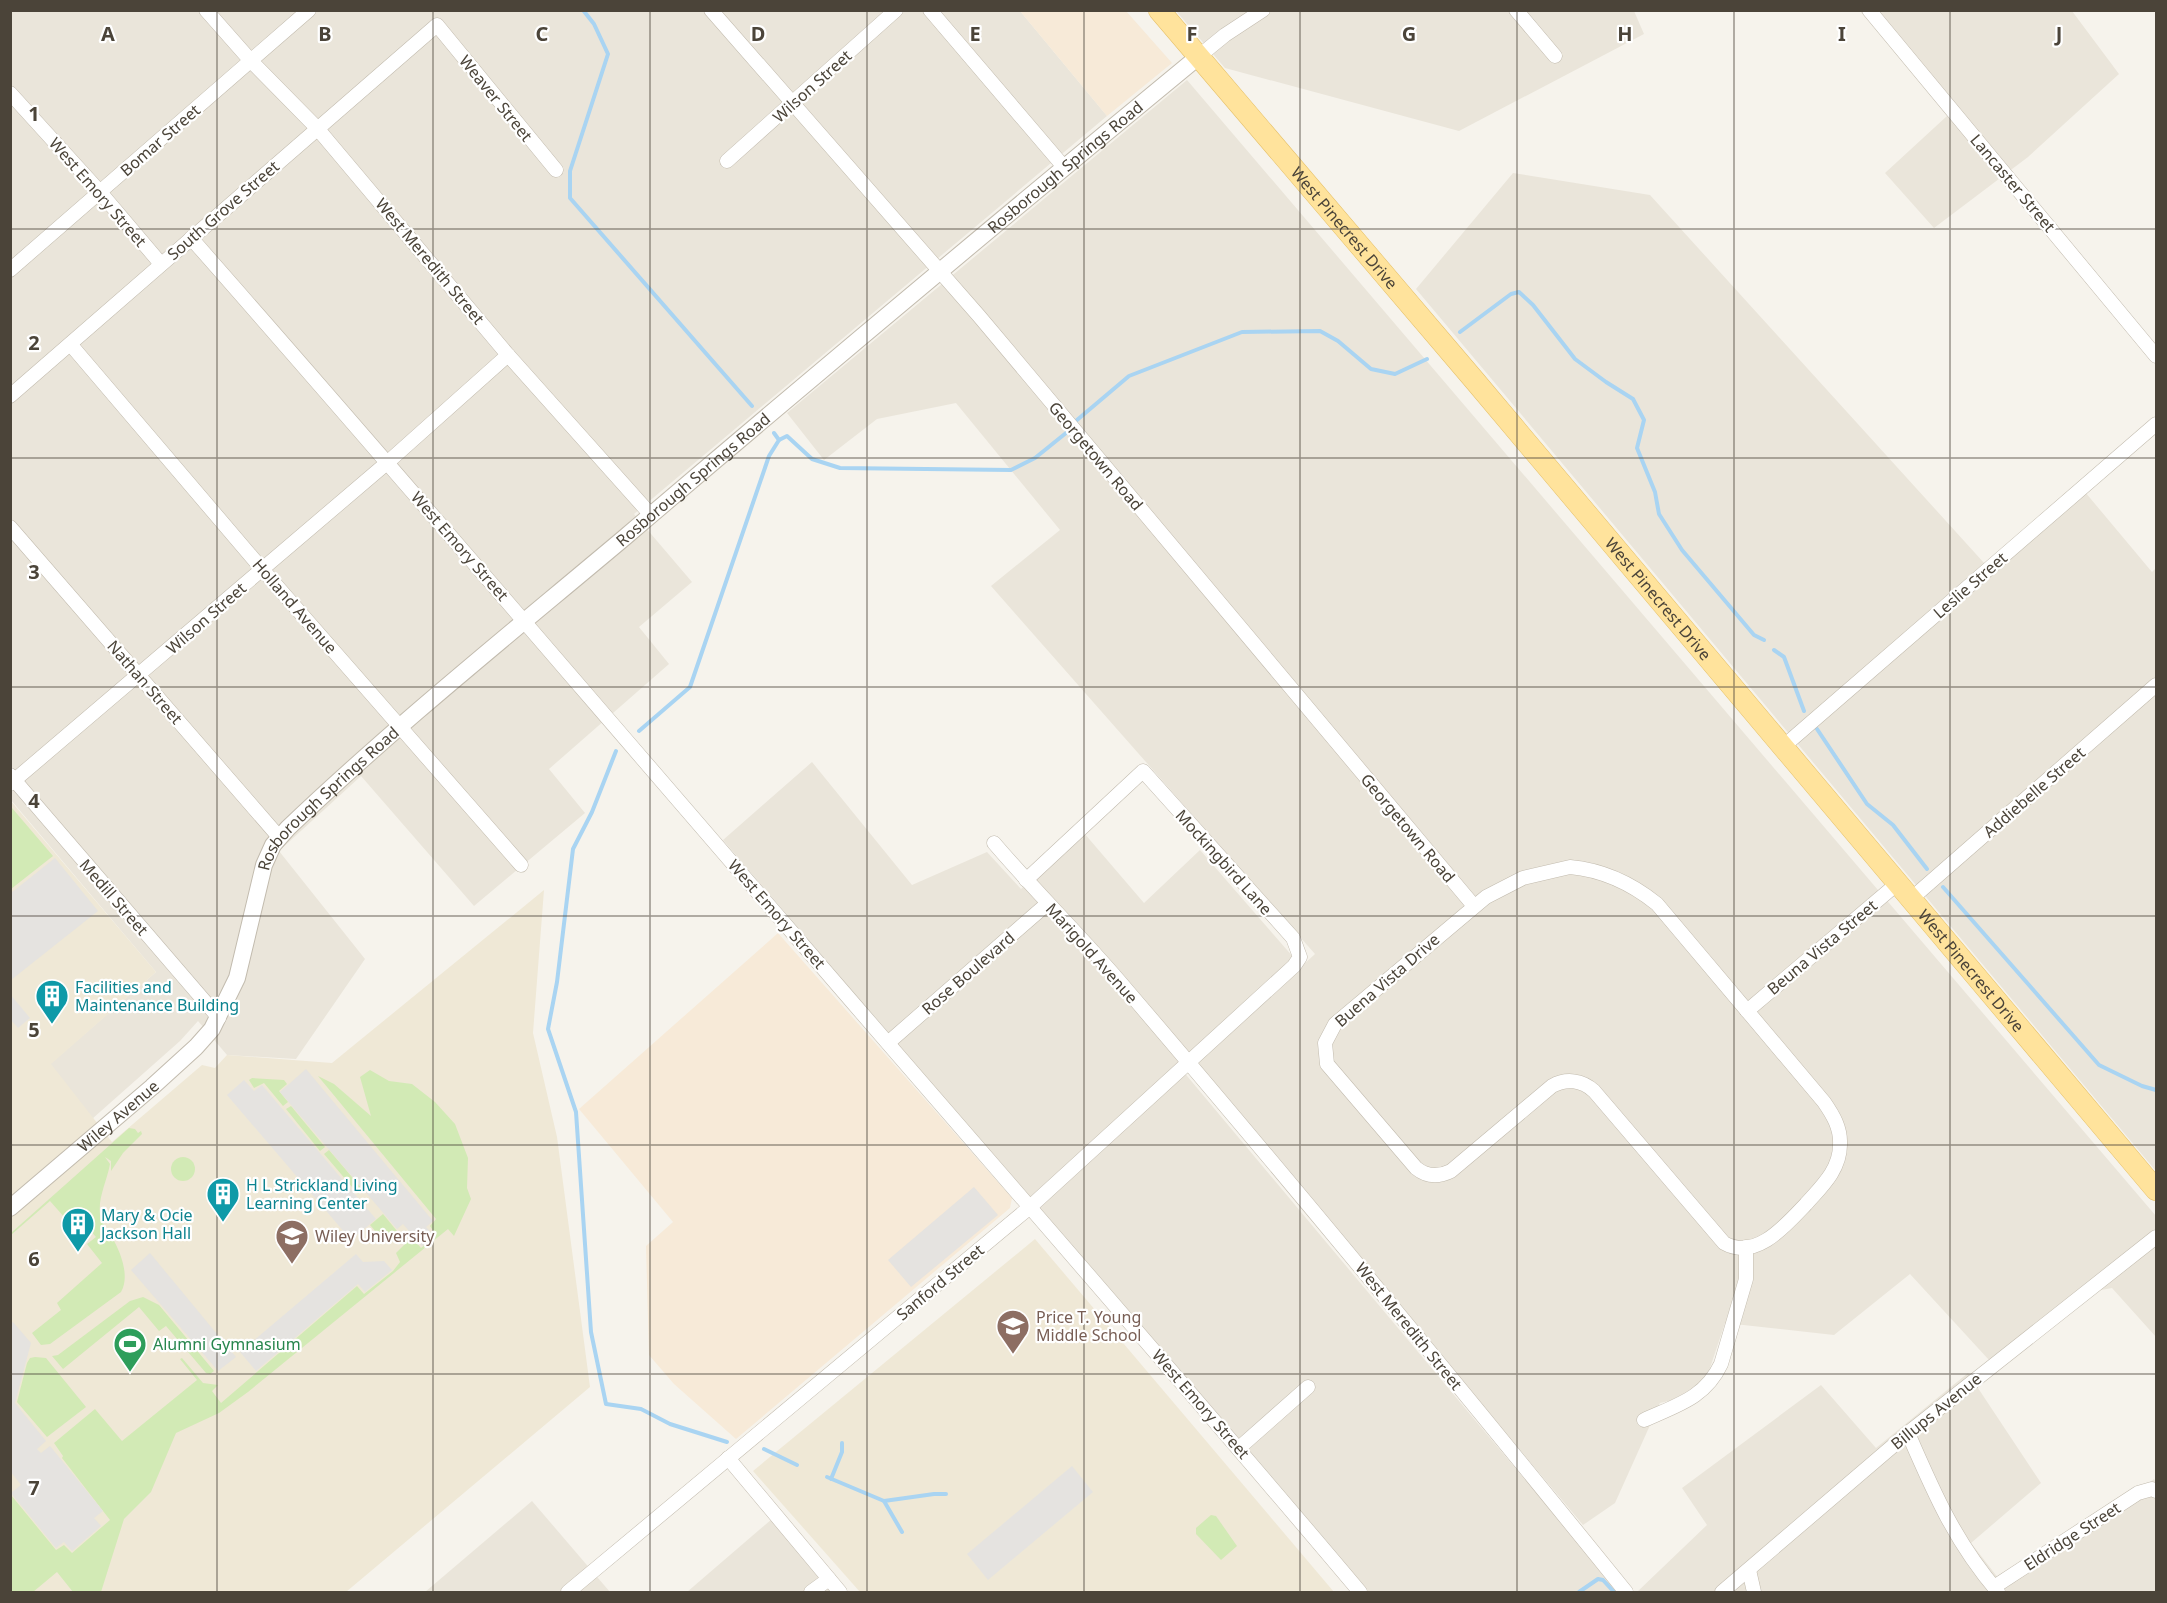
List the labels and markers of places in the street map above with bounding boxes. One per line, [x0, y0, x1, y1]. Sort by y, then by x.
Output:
place label: Facilities and Maintenance Building [75, 976, 239, 1016]
building icon: Facilities and Maintenance Building [34, 978, 70, 1025]
place label: H L Strickland Living Learning Center [246, 1174, 398, 1214]
building icon: H L Strickland Living Learning Center [205, 1176, 241, 1223]
place label: Mary & Ocie Jackson Hall [99, 1204, 193, 1244]
building icon: Mary & Ocie Jackson Hall [60, 1206, 96, 1253]
school or university icon: Wiley University [274, 1218, 310, 1265]
place label: Wiley University [315, 1225, 435, 1247]
place label: Price T. Young Middle School [1036, 1306, 1141, 1346]
school or university icon: Price T. Young Middle School [995, 1308, 1031, 1355]
sports icon: Alumni Gymnasium [112, 1326, 148, 1373]
place label: Alumni Gymnasium [153, 1333, 301, 1355]

